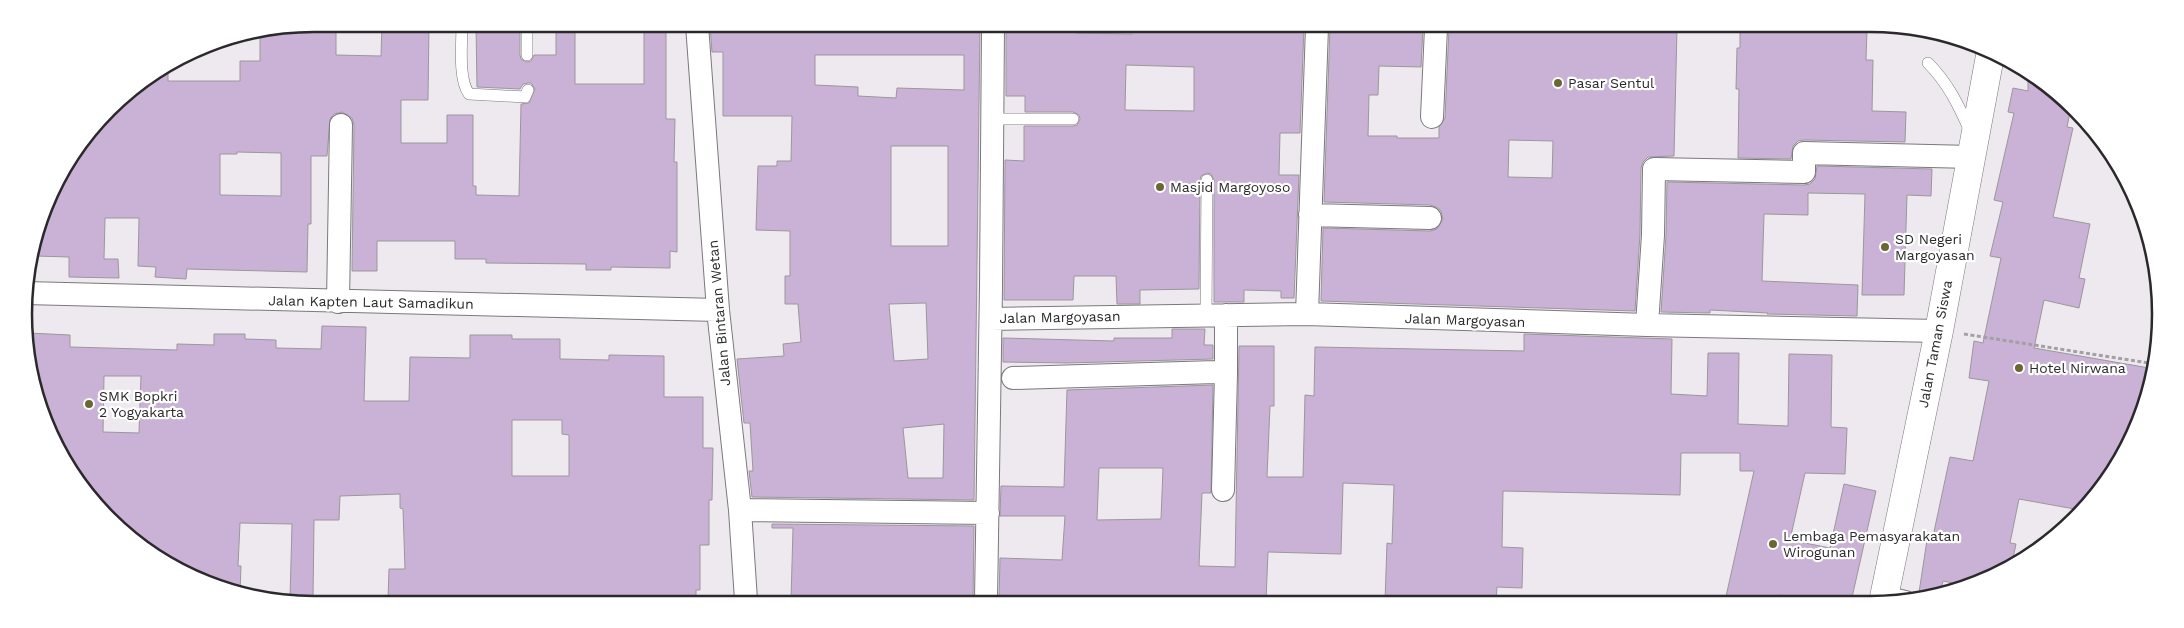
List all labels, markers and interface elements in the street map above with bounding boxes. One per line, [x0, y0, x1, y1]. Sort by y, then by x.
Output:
place label: Pasar Sentul [1568, 75, 1655, 91]
marker: Pasar Sentul [1552, 77, 1564, 89]
place label: Masjid Margoyoso [1170, 179, 1290, 195]
marker: Masjid Margoyoso [1154, 181, 1166, 193]
place label: SD Negeri Margoyasan [1895, 231, 1975, 263]
street label: Jalan Bintaran Wetan [705, 239, 733, 387]
marker: SD Negeri Margoyasan [1879, 241, 1891, 253]
street label: Jalan Taman Siswa [1915, 279, 1955, 409]
street label: Jalan Kapten Laut Samadikun [268, 292, 474, 312]
street label: Jalan Margoyasan [999, 308, 1121, 326]
street label: Jalan Margoyasan [1404, 310, 1526, 330]
place label: Hotel Nirwana [2029, 360, 2126, 376]
marker: Hotel Nirwana [2013, 362, 2025, 374]
place label: SMK Bopkri 2 Yogyakarta [99, 388, 184, 420]
marker: SMK Bopkri 2 Yogyakarta [83, 398, 95, 410]
place label: Lembaga Pemasyarakatan Wirogunan [1783, 528, 1960, 560]
marker: Lembaga Pemasyarakatan Wirogunan [1767, 538, 1779, 550]

